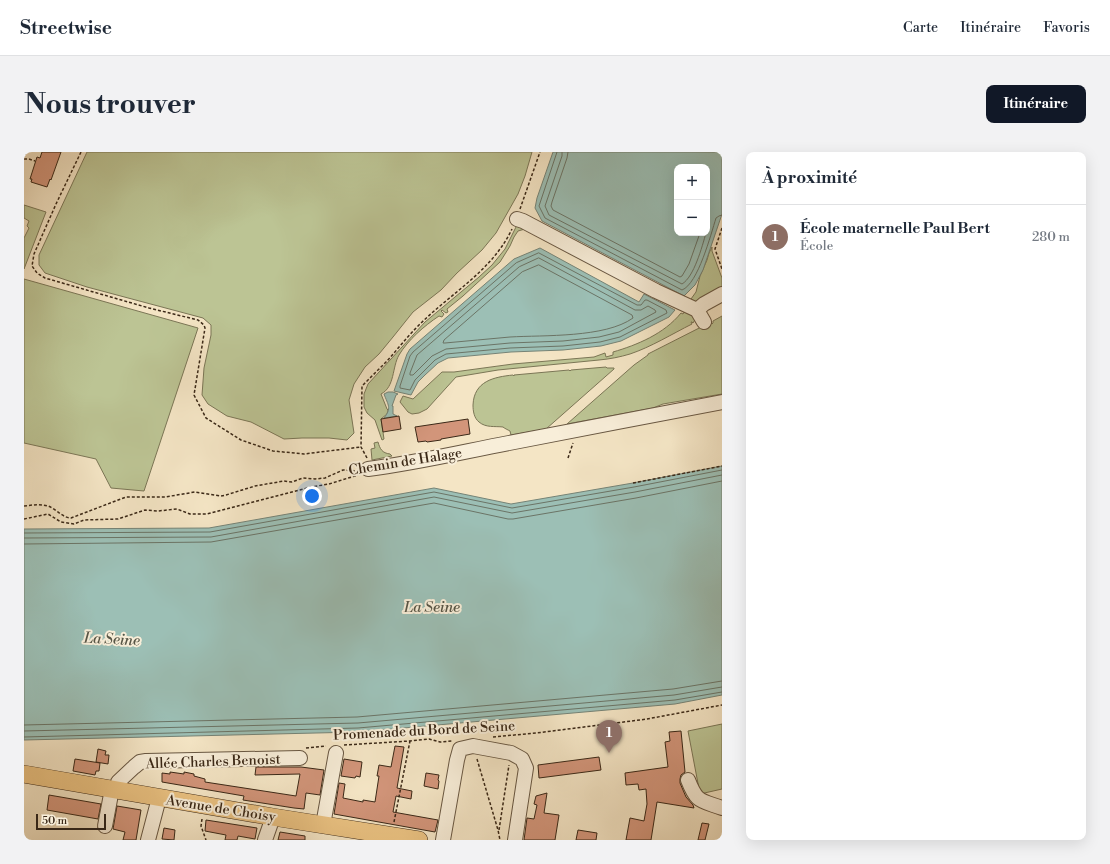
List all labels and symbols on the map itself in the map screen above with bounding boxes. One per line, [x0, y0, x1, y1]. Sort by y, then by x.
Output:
street label: Chemin de Halage [347, 444, 463, 480]
your location [302, 486, 322, 506]
water label: La Seine [403, 598, 460, 617]
water label: La Seine [82, 628, 140, 650]
street label: Promenade du Bord de Seine [333, 717, 516, 745]
pin: 1 [596, 720, 622, 753]
street label: Allée Charles Benoist [144, 751, 281, 773]
street label: Avenue de Choisy [164, 791, 277, 827]
scale bar [36, 812, 106, 831]

